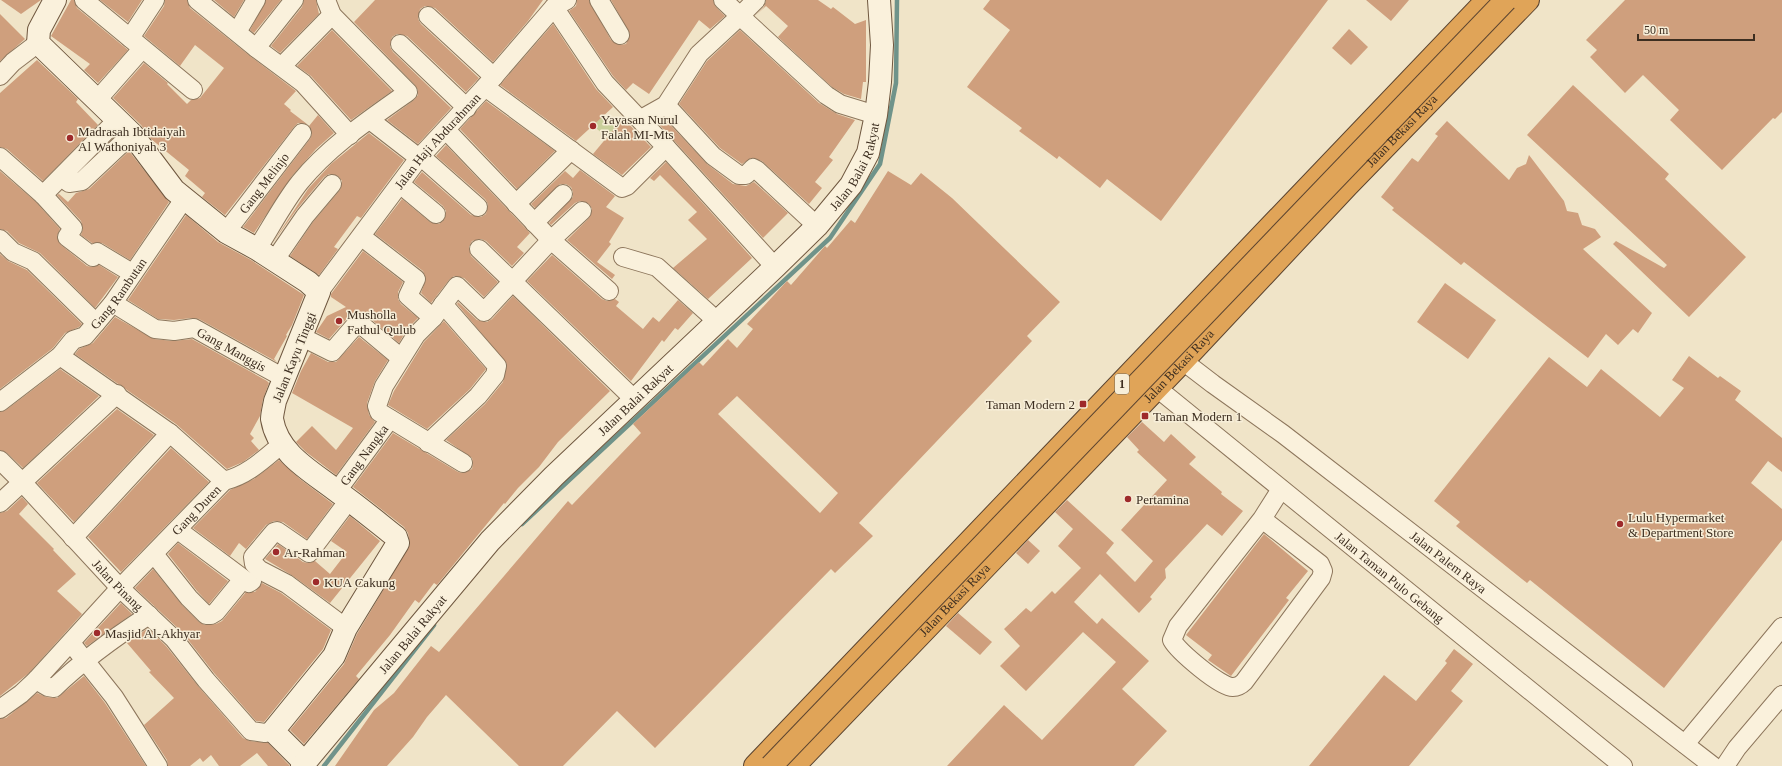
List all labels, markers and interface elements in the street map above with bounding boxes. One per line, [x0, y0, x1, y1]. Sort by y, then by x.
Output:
scale bar [1638, 16, 1754, 42]
text: 50 m [1644, 23, 1669, 37]
street label: Jalan Haji Abdurahman [391, 89, 484, 192]
street label: Jalan Bekasi Raya [1362, 91, 1440, 170]
place label: Yayasan Nurul Falah MI-Mts [601, 112, 678, 142]
marker: Yayasan Nurul Falah MI-Mts [588, 121, 598, 131]
street label: Jalan Balai Rakyat [826, 121, 882, 213]
place label: Madrasah Ibtidaiyah Al Wathoniyah 3 [78, 124, 186, 154]
marker: Madrasah Ibtidaiyah Al Wathoniyah 3 [65, 133, 75, 143]
street label: Gang Melinjo [236, 149, 292, 216]
street label: Gang Rambutan [87, 254, 150, 332]
place label: Musholla Fathul Qulub [347, 307, 416, 337]
street label: Jalan Kayu Tinggi [269, 310, 319, 404]
marker: Musholla Fathul Qulub [334, 316, 344, 326]
street label: Gang Manggis [195, 324, 269, 374]
street label: Jalan Bekasi Raya [1140, 326, 1217, 405]
street label: Jalan Balai Rakyat [594, 360, 676, 438]
road number: 1 [1115, 374, 1129, 394]
place label: Taman Modern 2 [986, 397, 1075, 412]
marker: Taman Modern 2 [1078, 399, 1088, 409]
place label: Taman Modern 1 [1153, 409, 1242, 424]
marker: Taman Modern 1 [1140, 411, 1150, 421]
street label: Gang Nangka [336, 421, 391, 488]
street label: Gang Duren [168, 481, 224, 538]
place label: Pertamina [1136, 492, 1189, 507]
marker: Pertamina [1123, 494, 1133, 504]
place label: Lulu Hypermarket & Department Store [1628, 510, 1734, 540]
marker: Lulu Hypermarket & Department Store [1615, 519, 1625, 529]
street label: Jalan Taman Pulo Gebang [1333, 528, 1448, 626]
street label: Jalan Palem Raya [1407, 528, 1490, 596]
place label: Ar-Rahman [284, 545, 346, 560]
marker: Ar-Rahman [271, 547, 281, 557]
street label: Jalan Pinang [90, 556, 147, 614]
street label: Jalan Bekasi Raya [916, 560, 993, 639]
place label: KUA Cakung [324, 575, 396, 590]
marker: KUA Cakung [311, 577, 321, 587]
street label: Jalan Balai Rakyat [375, 591, 450, 676]
place label: Masjid Al-Akhyar [105, 626, 201, 641]
marker: Masjid Al-Akhyar [92, 628, 102, 638]

